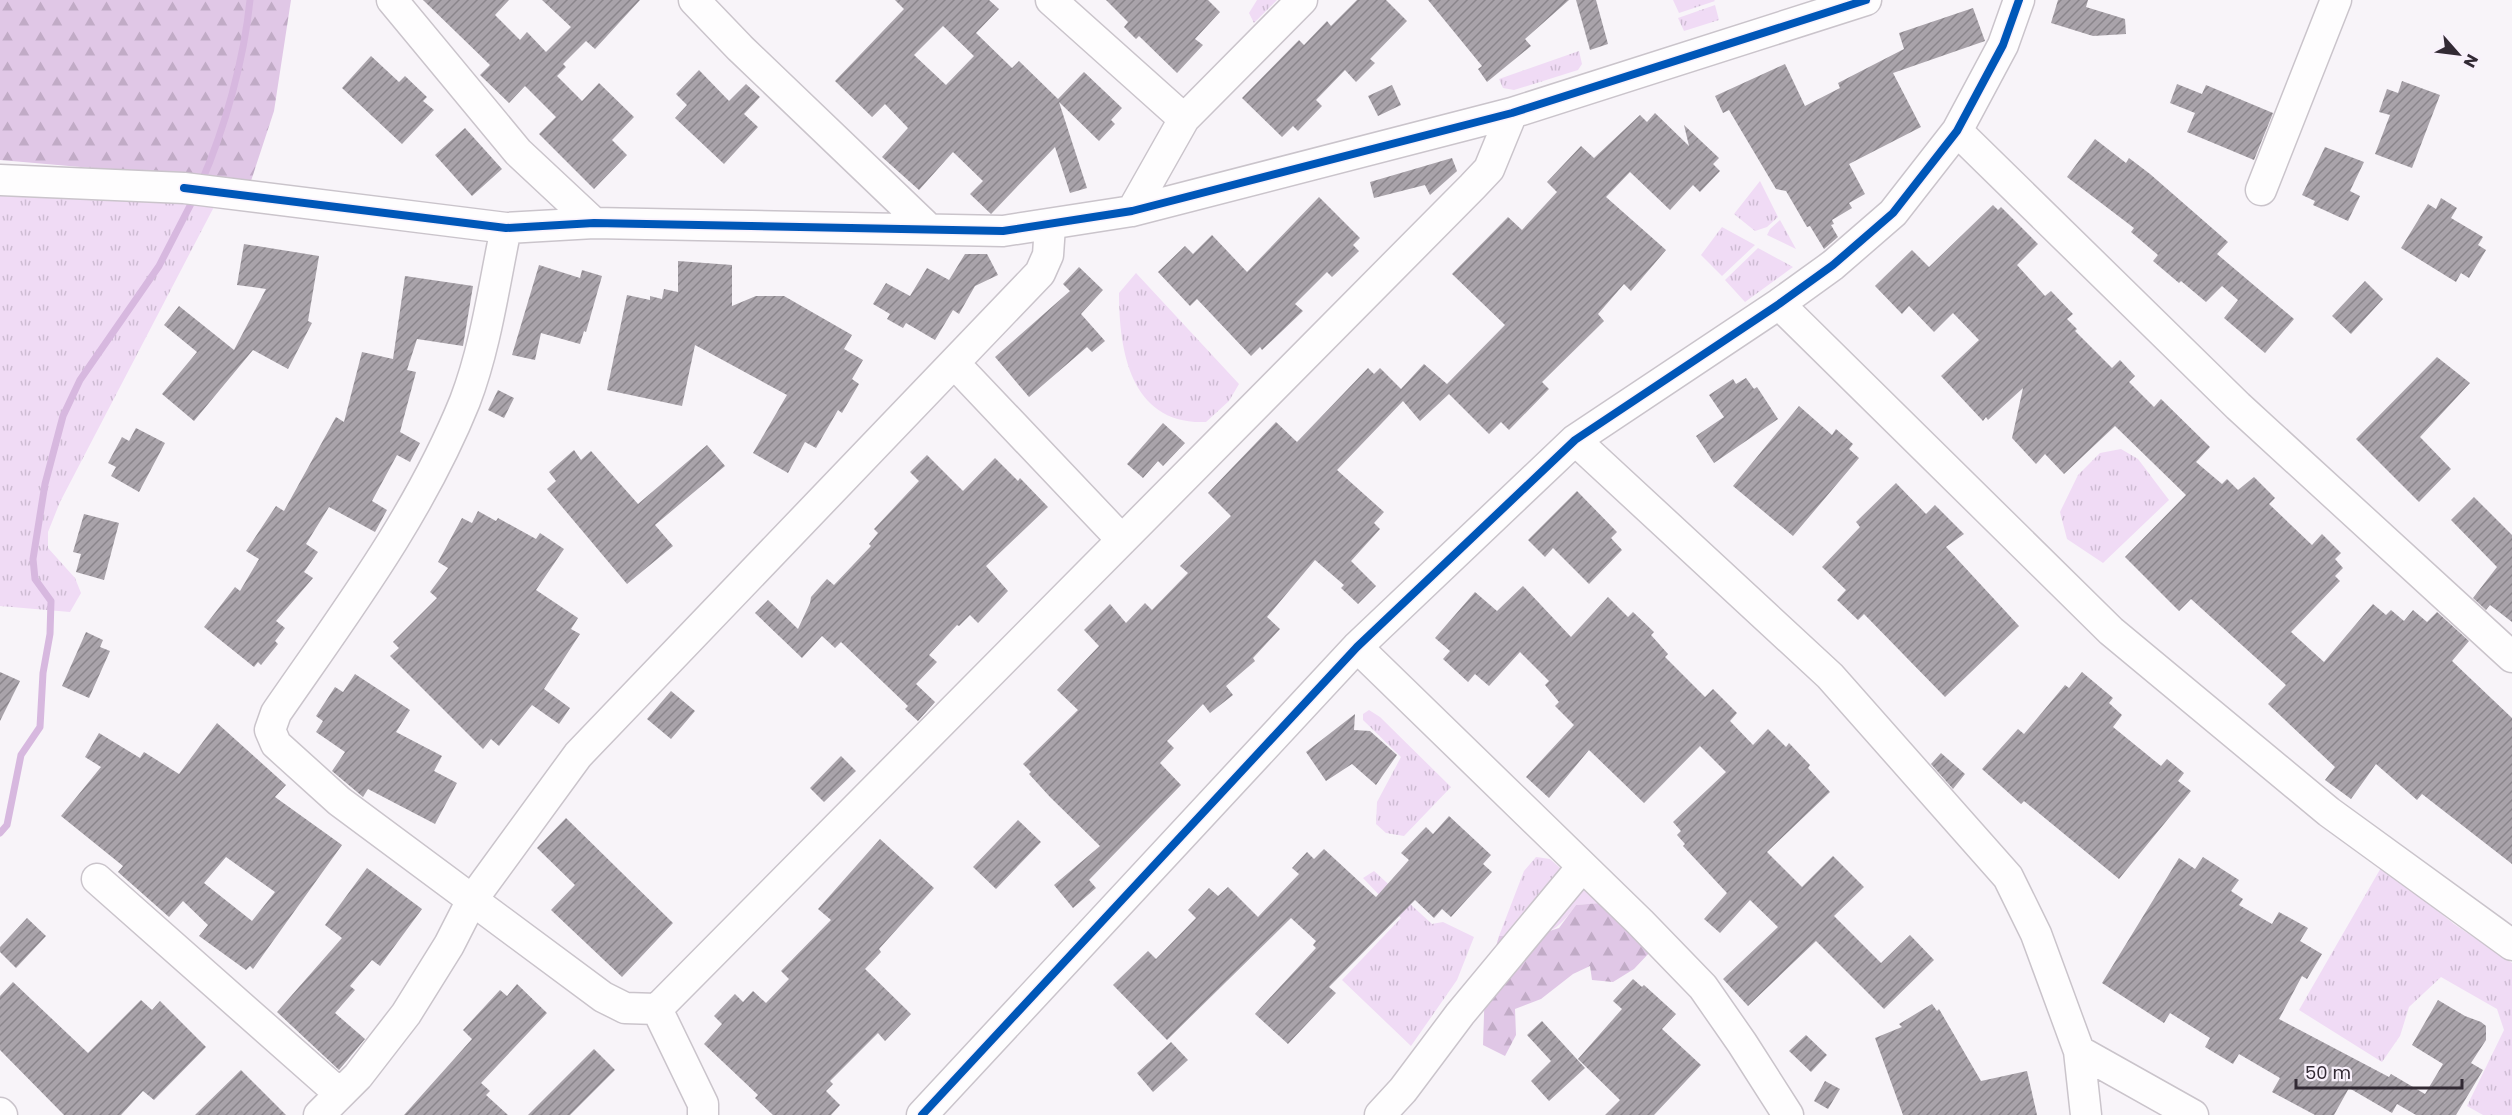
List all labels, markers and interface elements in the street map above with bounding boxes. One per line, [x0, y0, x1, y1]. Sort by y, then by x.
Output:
north arrow [2428, 24, 2488, 84]
text: N [2458, 50, 2484, 72]
scale bar [2296, 1052, 2462, 1090]
text: 50 m [2305, 1060, 2351, 1085]

